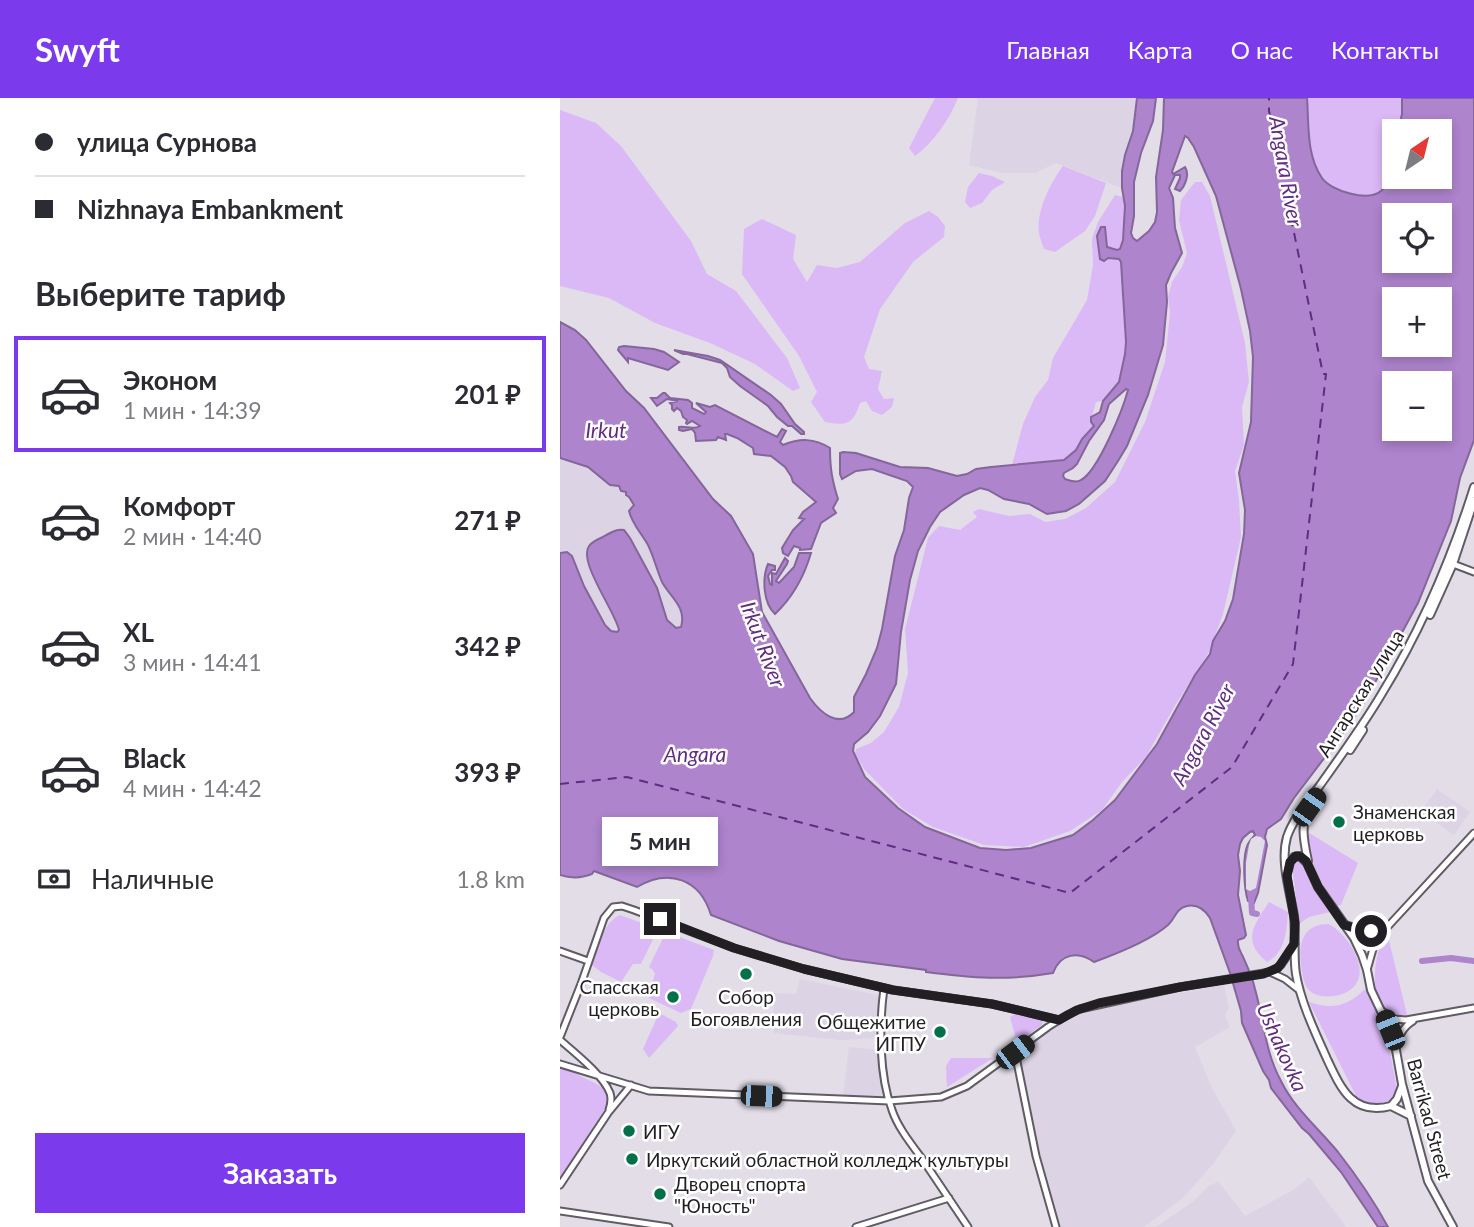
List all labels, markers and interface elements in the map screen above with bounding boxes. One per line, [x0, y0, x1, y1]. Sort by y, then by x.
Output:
text: Swyft [35, 29, 120, 69]
text: Главная [1006, 35, 1090, 64]
text: Карта [1128, 35, 1193, 64]
text: О нас [1231, 35, 1293, 64]
text: Контакты [1331, 35, 1439, 64]
water label: Angara River [1265, 113, 1309, 229]
north arrow [1382, 119, 1452, 189]
map controls [1382, 119, 1452, 441]
text: улица Сурнова [77, 126, 257, 158]
text: Nizhnaya Embankment [77, 193, 343, 225]
button: locate [1382, 203, 1452, 273]
text: Выберите тариф [35, 274, 286, 313]
button: + [1382, 287, 1452, 357]
icon: car [39, 363, 102, 426]
text: Эконом [123, 364, 217, 396]
button: − [1382, 371, 1452, 441]
text: 201 ₽ [454, 378, 521, 410]
text: 1 мин · 14:39 [123, 396, 262, 424]
water label: Irkut [585, 417, 627, 442]
icon: car [39, 489, 102, 552]
text: Комфорт [123, 490, 235, 522]
text: 271 ₽ [454, 504, 521, 536]
text: 2 мин · 14:40 [123, 522, 262, 550]
water label: Irkut River [736, 597, 792, 691]
icon: car [39, 615, 102, 678]
text: XL [123, 616, 154, 648]
street label: Ангарская улица [1312, 625, 1408, 761]
text: 342 ₽ [454, 630, 521, 662]
text: 3 мин · 14:41 [123, 648, 262, 676]
water label: Angara River [1164, 678, 1240, 790]
icon: car [39, 741, 102, 804]
water label: Angara [663, 741, 726, 766]
text: Black [123, 742, 186, 774]
text: 393 ₽ [454, 756, 521, 788]
text: 4 мин · 14:42 [123, 774, 262, 802]
car [1289, 784, 1330, 830]
place label: Знаменская церковь [1353, 800, 1456, 845]
marker: Знаменская церковь [1331, 814, 1347, 830]
callout: 5 мин [602, 818, 718, 866]
text: 5 мин [629, 827, 691, 855]
icon: cash [35, 860, 73, 898]
text: Наличные [91, 863, 214, 895]
text: 1.8 km [456, 865, 525, 893]
route end [644, 903, 676, 935]
route start [1355, 915, 1387, 947]
marker: Собор Богоявления [738, 966, 754, 982]
place label: Спасская церковь [580, 975, 659, 1020]
place label: Собор Богоявления [690, 985, 802, 1030]
marker: Спасская церковь [665, 989, 681, 1005]
water label: Ushakovka [1252, 999, 1314, 1095]
car [1373, 1007, 1408, 1053]
place label: Общежитие ИГПУ [817, 1010, 926, 1055]
marker: Общежитие ИГПУ [932, 1024, 948, 1040]
car [992, 1031, 1039, 1073]
street label: Barrikad Street [1403, 1056, 1457, 1182]
car [740, 1085, 783, 1107]
place label: ИГУ [643, 1120, 680, 1143]
marker: ИГУ [621, 1123, 637, 1139]
button: Заказать [35, 1133, 525, 1213]
place label: Иркутский областной колледж культуры [646, 1148, 1009, 1171]
marker: Иркутский областной колледж культуры [624, 1151, 640, 1167]
place label: Дворец спорта "Юность" [674, 1172, 806, 1217]
marker: Дворец спорта "Юность" [652, 1186, 668, 1202]

